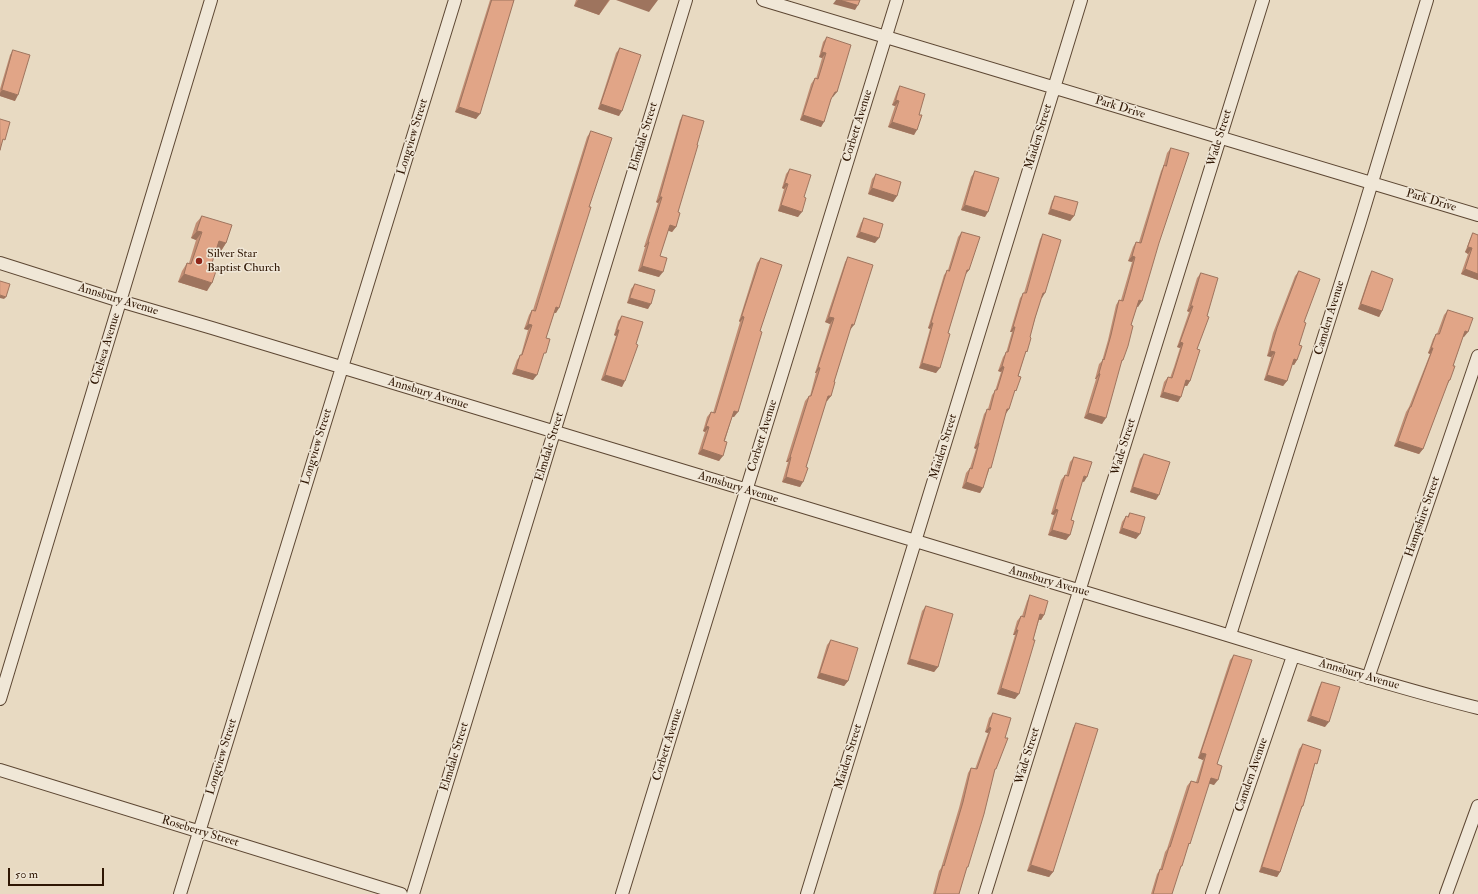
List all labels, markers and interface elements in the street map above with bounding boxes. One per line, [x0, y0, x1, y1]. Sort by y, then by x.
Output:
street label: Corbett Avenue [840, 88, 876, 164]
street label: Park Drive [1093, 94, 1147, 122]
street label: Longview Street [395, 97, 431, 177]
street label: Elmdale Street [627, 101, 661, 173]
street label: Maiden Street [1022, 102, 1056, 172]
street label: Wade Street [1205, 108, 1235, 168]
street label: Park Drive [1404, 187, 1458, 215]
place label: Silver Star Baptist Church [207, 247, 280, 275]
marker: Silver Star Baptist Church [194, 256, 204, 266]
street label: Camden Avenue [1312, 279, 1348, 357]
street label: Annsbury Avenue [76, 281, 160, 319]
street label: Chelsea Avenue [88, 311, 124, 387]
street label: Annsbury Avenue [386, 375, 470, 413]
street label: Corbett Avenue [745, 398, 781, 474]
street label: Longview Street [299, 407, 335, 487]
street label: Elmdale Street [533, 411, 567, 483]
street label: Maiden Street [927, 412, 961, 482]
street label: Wade Street [1109, 417, 1139, 477]
street label: Annsbury Avenue [696, 469, 780, 507]
street label: Hampshire Street [1402, 475, 1444, 559]
street label: Annsbury Avenue [1007, 564, 1091, 600]
street label: Annsbury Avenue [1317, 657, 1401, 693]
street label: Corbett Avenue [650, 707, 686, 783]
street label: Longview Street [204, 717, 240, 797]
street label: Elmdale Street [438, 721, 472, 793]
street label: Maiden Street [832, 722, 866, 792]
street label: Wade Street [1013, 726, 1043, 786]
street label: Camden Avenue [1233, 736, 1271, 814]
street label: Roseberry Street [160, 813, 240, 851]
scale bar [10, 860, 106, 886]
text: 50 m [15, 867, 38, 882]

